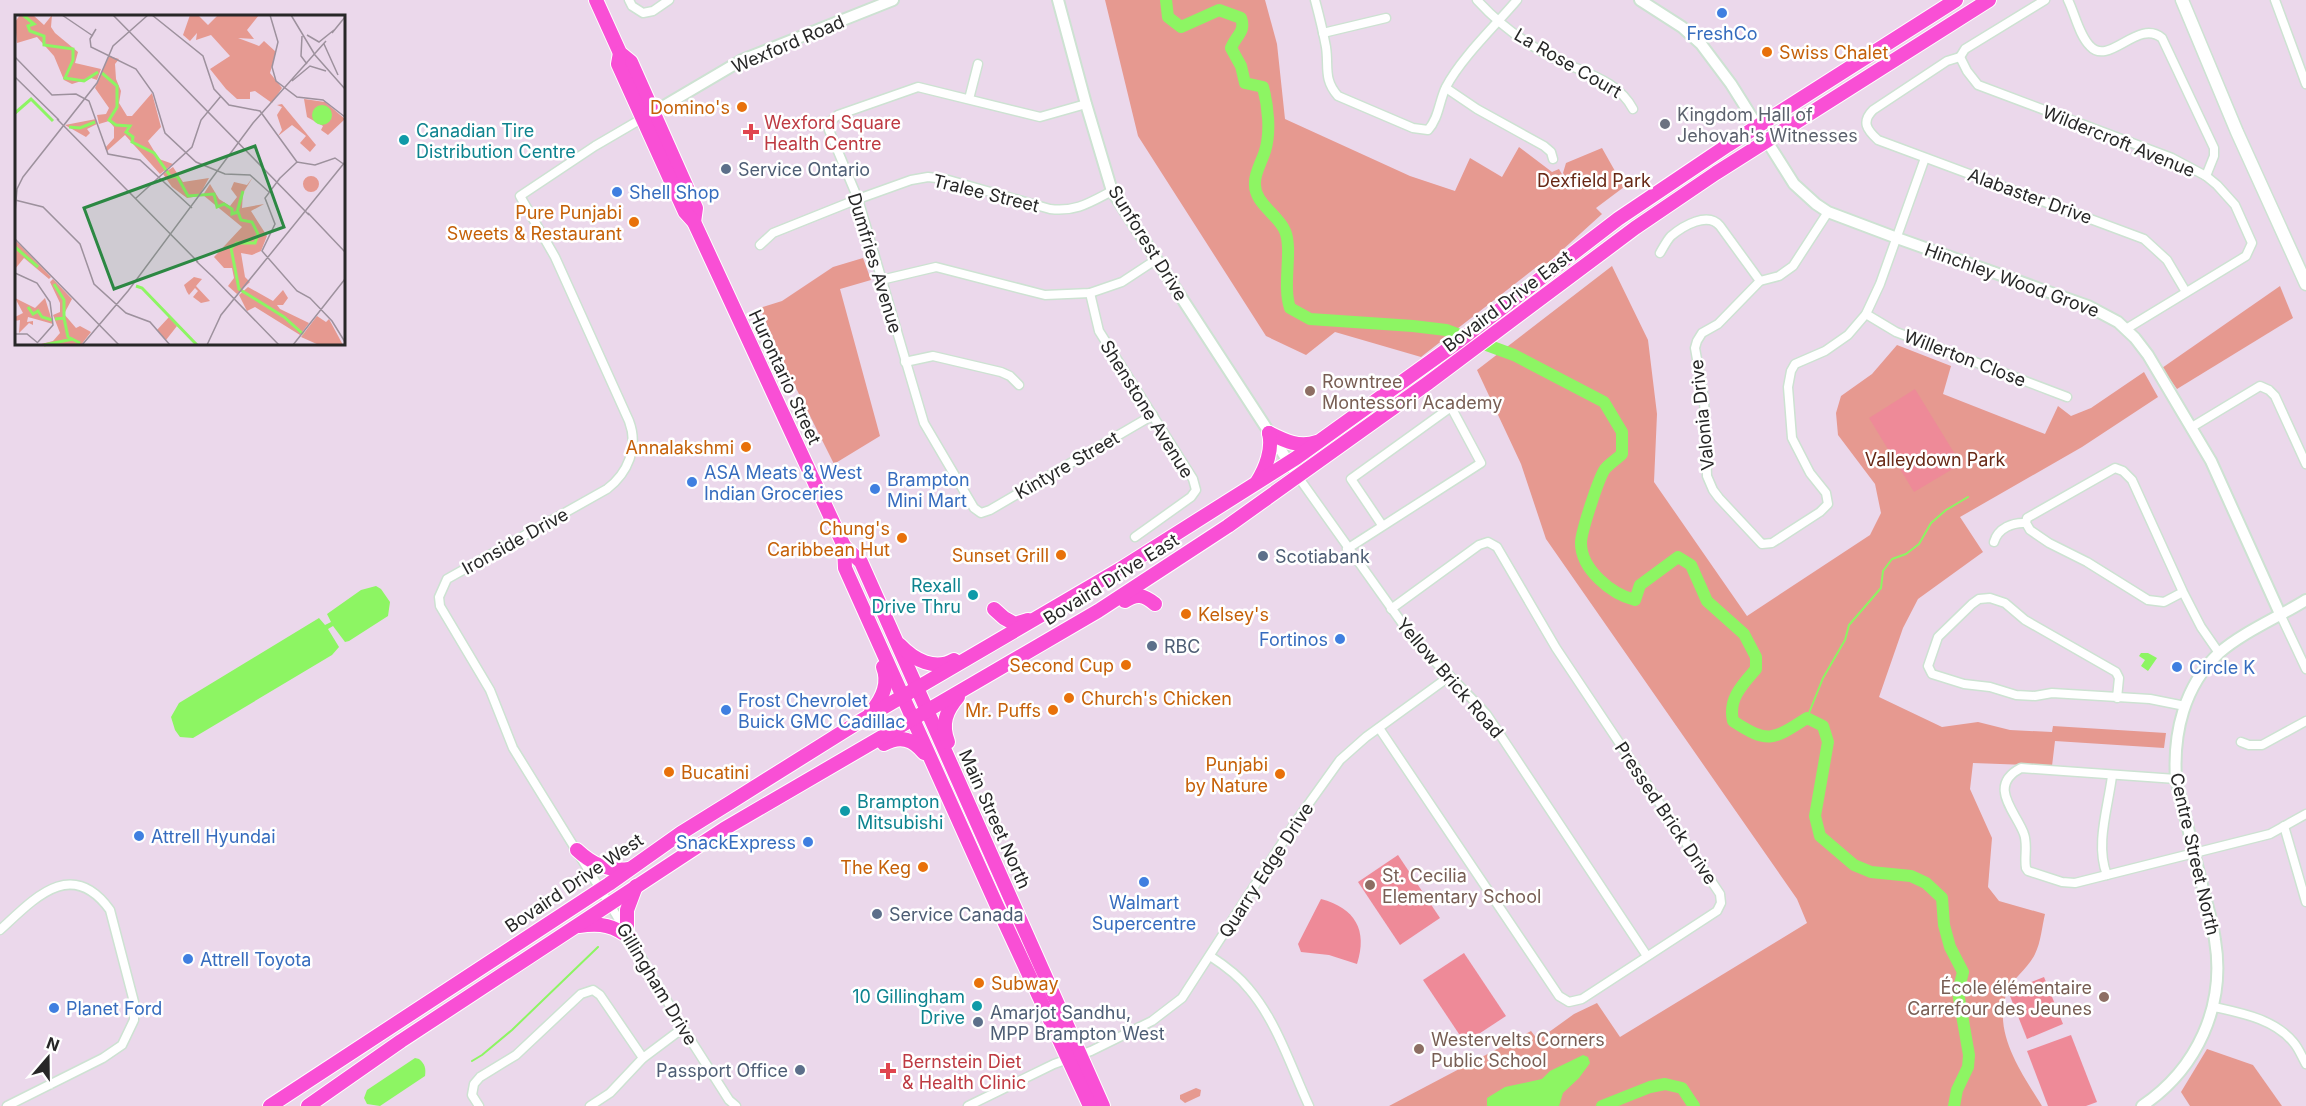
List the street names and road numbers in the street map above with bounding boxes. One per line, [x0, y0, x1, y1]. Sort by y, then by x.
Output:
street label: Wexford Road [729, 11, 847, 77]
street label: La Rose Court [1511, 24, 1625, 102]
street label: Wildercroft Avenue [2040, 101, 2198, 181]
street label: Alabaster Drive [1965, 164, 2095, 228]
street label: Tralee Street [931, 170, 1041, 216]
street label: Sunforest Drive [1104, 182, 1192, 304]
street label: Dumfries Avenue [844, 190, 906, 336]
street label: Hinchley Wood Grove [1922, 239, 2102, 321]
street label: Bovaird Drive East [1439, 246, 1575, 356]
street label: Hurontario Street [745, 306, 825, 448]
street label: Willerton Close [1901, 325, 2029, 391]
street label: Shenstone Avenue [1096, 336, 1198, 482]
street label: Valonia Drive [1686, 358, 1718, 472]
street label: Kintyre Street [1011, 427, 1123, 503]
street label: Ironside Drive [458, 503, 572, 579]
street label: Bovaird Drive East [1040, 529, 1183, 629]
street label: Yellow Brick Road [1392, 614, 1508, 742]
street label: Pressed Brick Drive [1611, 738, 1721, 888]
street label: Main Street North [955, 746, 1035, 892]
street label: Centre Street North [2166, 771, 2224, 937]
street label: Quarry Edge Drive [1214, 798, 1318, 942]
street label: Bovaird Drive West [501, 829, 647, 937]
street label: Gillingham Drive [612, 919, 702, 1049]

